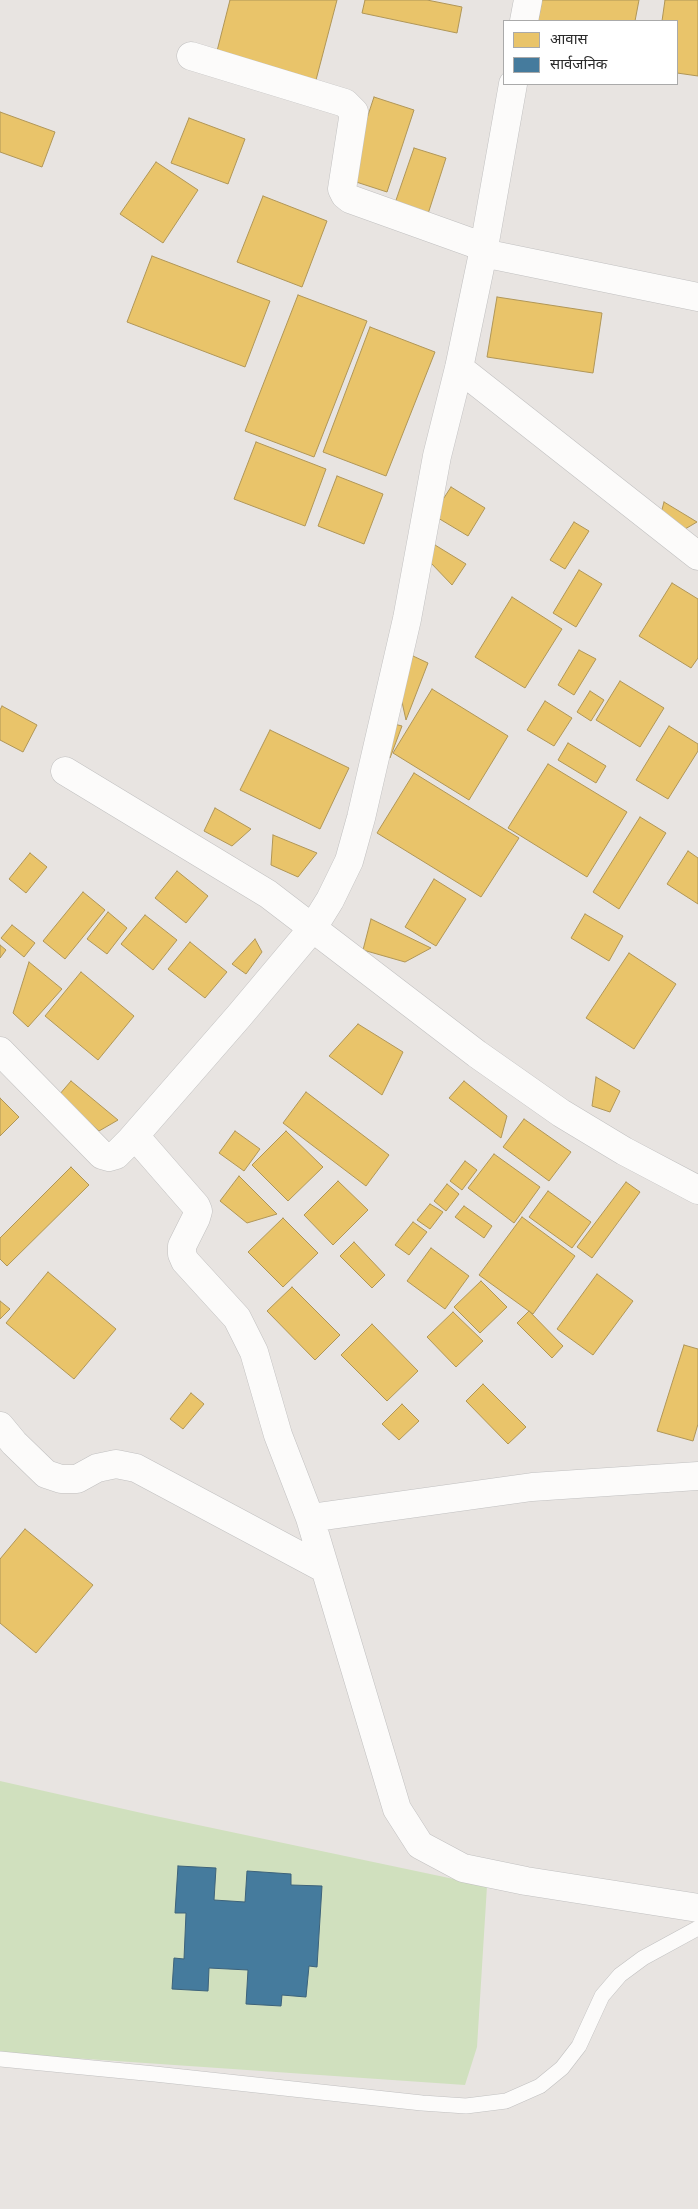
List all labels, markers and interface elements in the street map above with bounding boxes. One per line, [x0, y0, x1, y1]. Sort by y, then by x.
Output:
legend [503, 20, 678, 85]
text: आवास [550, 29, 588, 49]
text: सार्वजनिक [550, 54, 607, 74]

